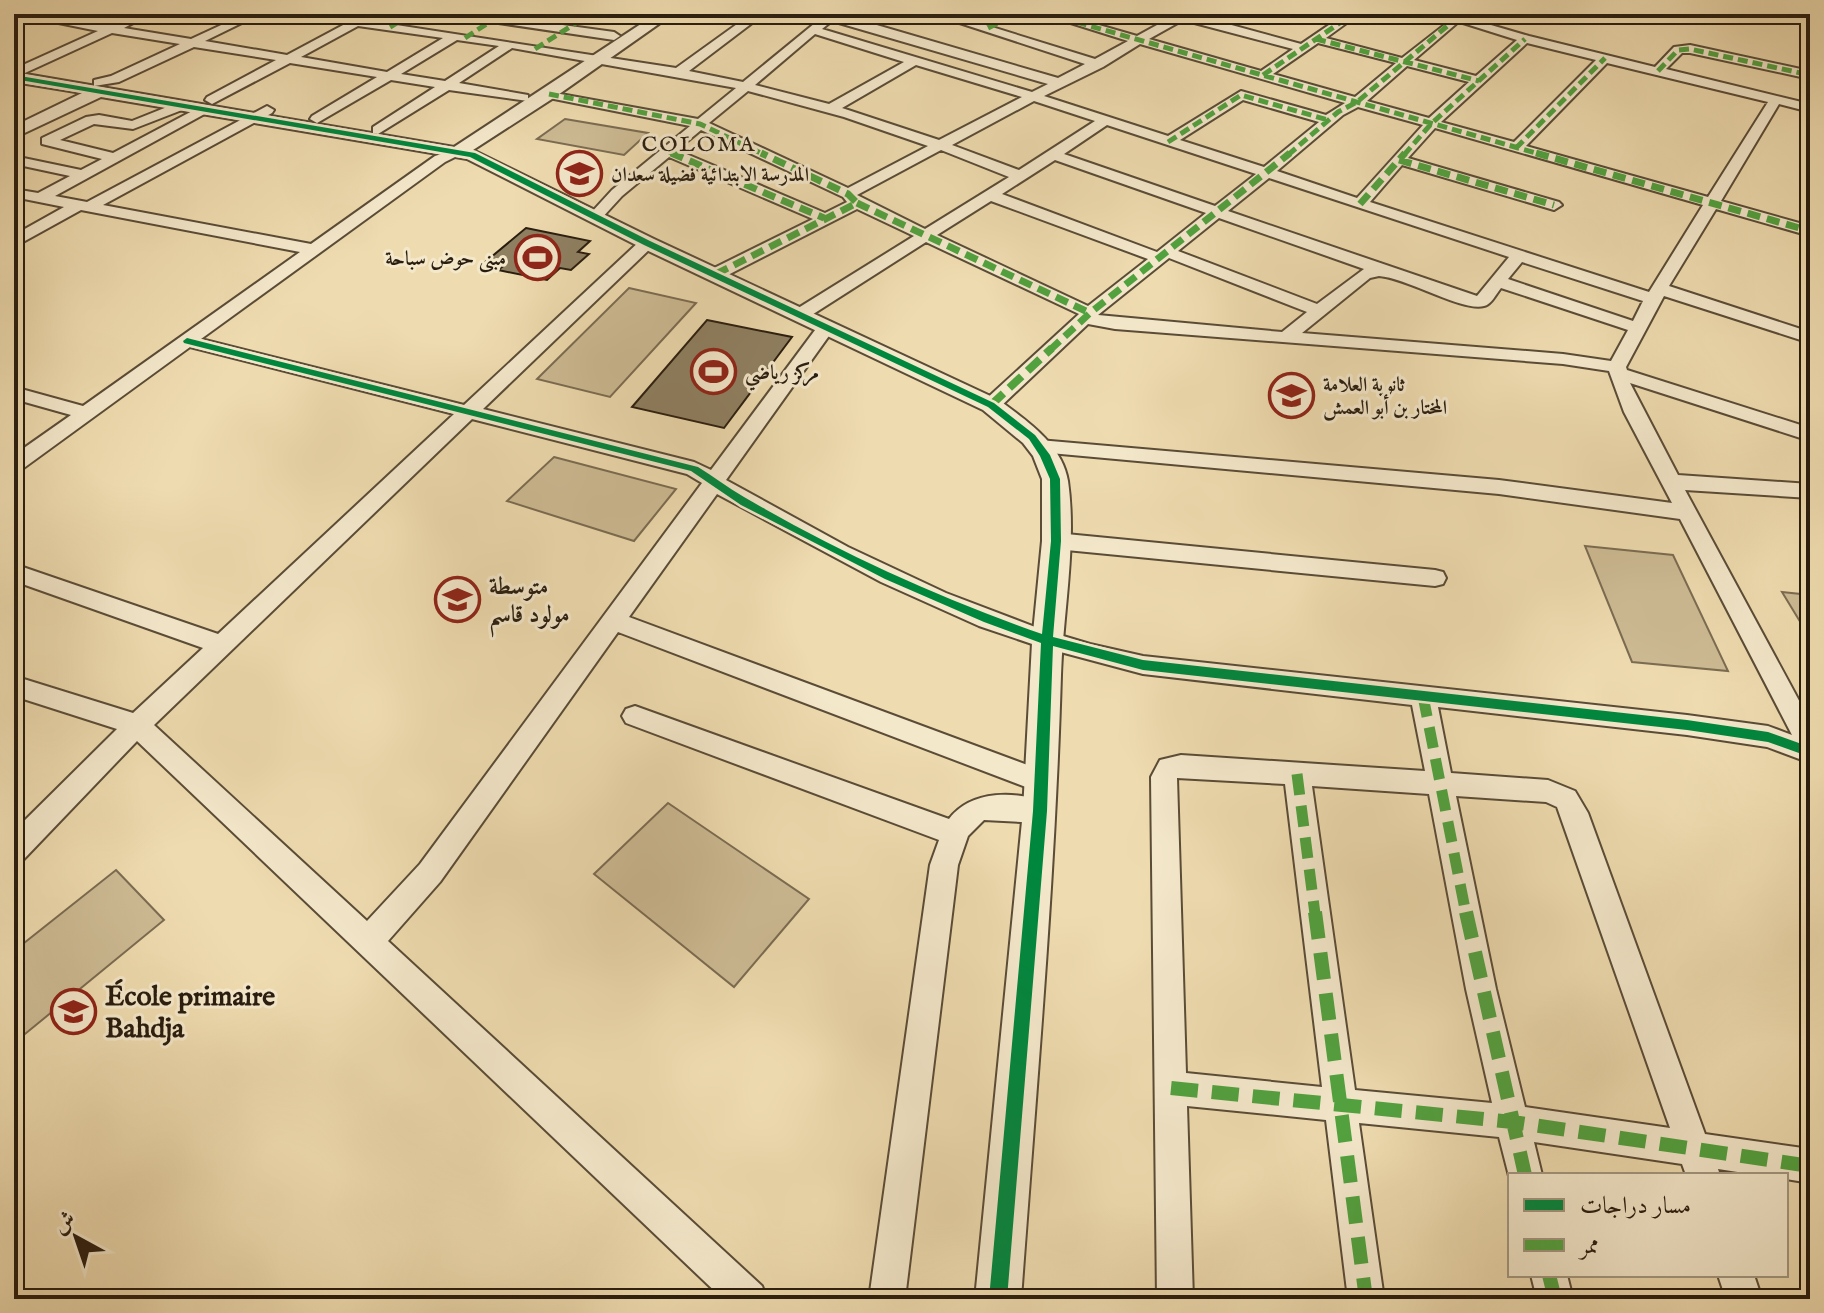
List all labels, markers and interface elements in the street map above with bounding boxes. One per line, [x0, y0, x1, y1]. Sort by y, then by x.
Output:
district label: COLOMA [642, 131, 756, 159]
school or university icon: المدرسة الابتدائية فضيلة سعدان [556, 150, 604, 198]
place label: المدرسة الابتدائية فضيلة سعدان [611, 163, 809, 188]
sports icon: مبنى حوض سباحة [513, 234, 561, 282]
place label: مبنى حوض سباحة [385, 247, 506, 273]
sports icon: مركز رياضي [690, 348, 738, 396]
place label: مركز رياضي [745, 361, 819, 391]
school or university icon: ثانوية العلامة المختار بن أبو العمش [1268, 371, 1316, 419]
place label: ثانوية العلامة المختار بن أبو العمش [1323, 373, 1447, 421]
place label: متوسطة مولود قاسم [489, 572, 570, 638]
school or university icon: متوسطة مولود قاسم [434, 576, 482, 624]
place label: École primaire Bahdja [105, 979, 275, 1047]
school or university icon: École primaire Bahdja [50, 987, 98, 1035]
legend [1508, 1173, 1788, 1277]
text: مسار دراجات [1580, 1191, 1691, 1222]
north arrow [36, 1197, 116, 1277]
text: ش [47, 1205, 82, 1241]
text: ممر [1577, 1231, 1599, 1262]

